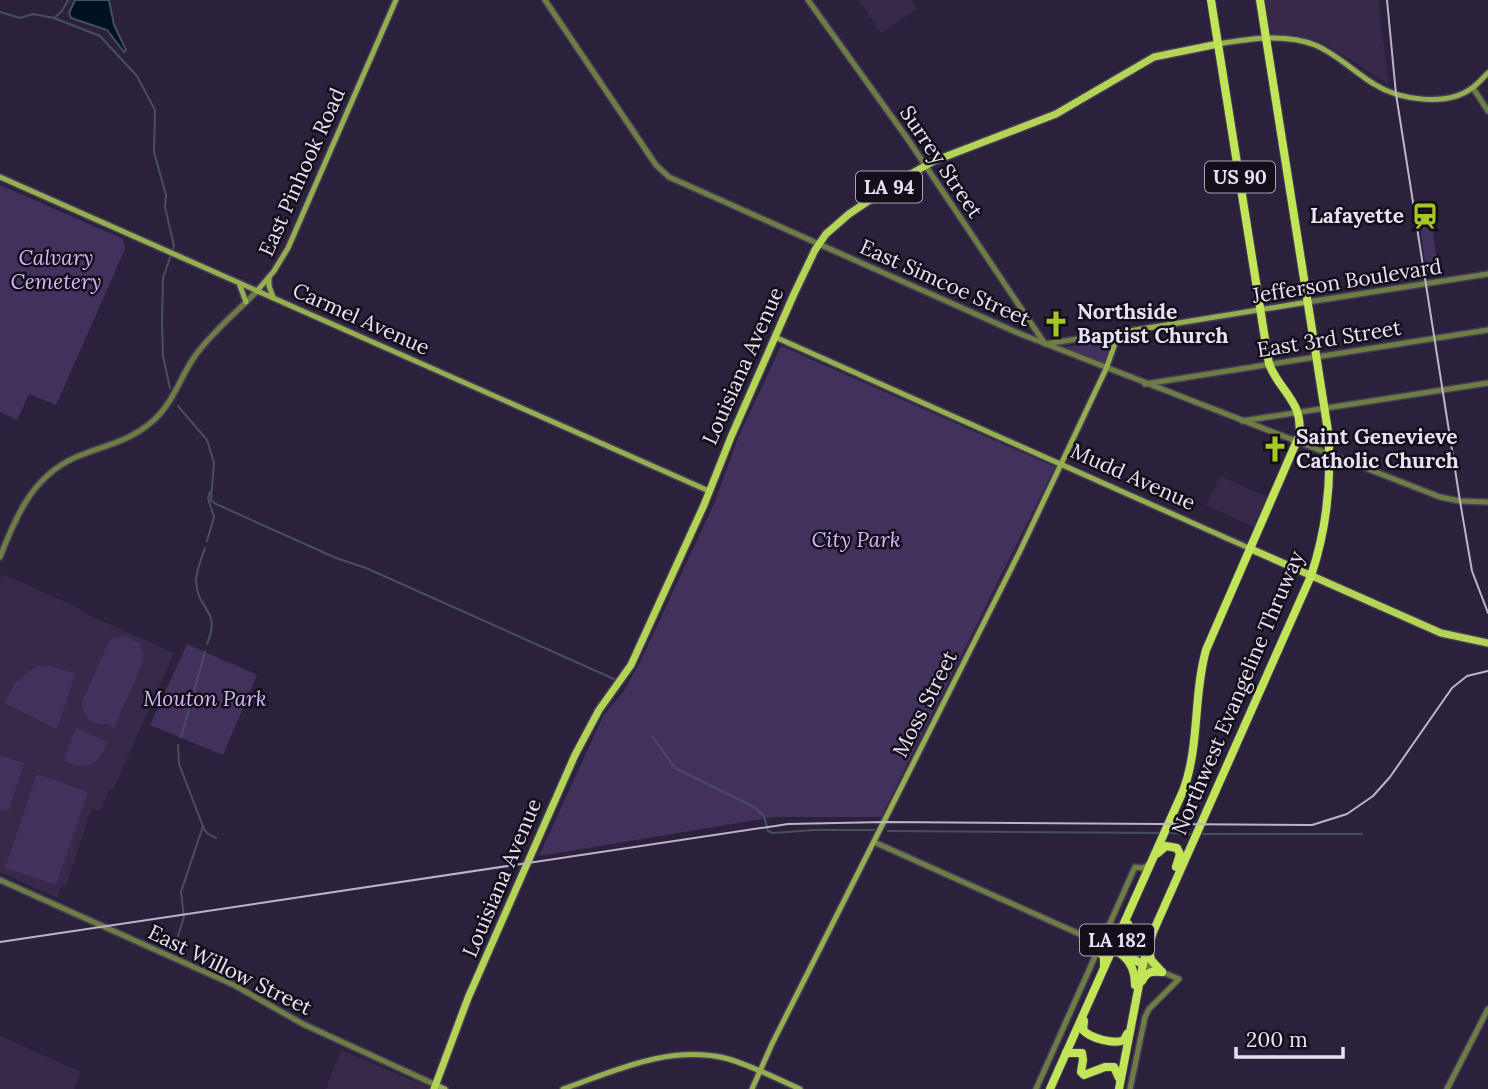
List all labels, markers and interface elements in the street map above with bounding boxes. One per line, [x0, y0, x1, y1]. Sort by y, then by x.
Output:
street label: East Pinhook Road [252, 83, 351, 260]
street label: Surrey Street [894, 100, 989, 224]
road number: US 90 [1205, 162, 1275, 192]
road number: LA 94 [856, 172, 922, 202]
station icon: Lafayette [1410, 201, 1440, 231]
place label: Lafayette [1310, 202, 1404, 229]
street label: East Simcoe Street [856, 233, 1035, 333]
park label: Calvary Cemetery [10, 244, 102, 295]
street label: Jefferson Boulevard [1249, 252, 1444, 309]
street label: Carmel Avenue [288, 276, 434, 361]
street label: Louisiana Avenue [696, 283, 789, 449]
place label: Northside Baptist Church [1077, 298, 1229, 349]
church icon: Northside Baptist Church [1041, 309, 1071, 339]
street label: East 3rd Street [1255, 314, 1404, 363]
place label: Saint Genevieve Catholic Church [1296, 423, 1459, 474]
church icon: Saint Genevieve Catholic Church [1260, 434, 1290, 464]
street label: Mudd Avenue [1067, 437, 1200, 516]
park label: City Park [811, 526, 901, 553]
street label: Northwest Evangeline Thruway [1165, 547, 1310, 839]
street label: Moss Street [886, 645, 963, 762]
park label: Mouton Park [143, 685, 267, 712]
street label: Louisiana Avenue [456, 794, 547, 961]
street label: East Willow Street [144, 918, 317, 1021]
road number: LA 182 [1080, 924, 1154, 956]
scale bar [1236, 1016, 1343, 1060]
text: 200 m [1246, 1026, 1308, 1053]

